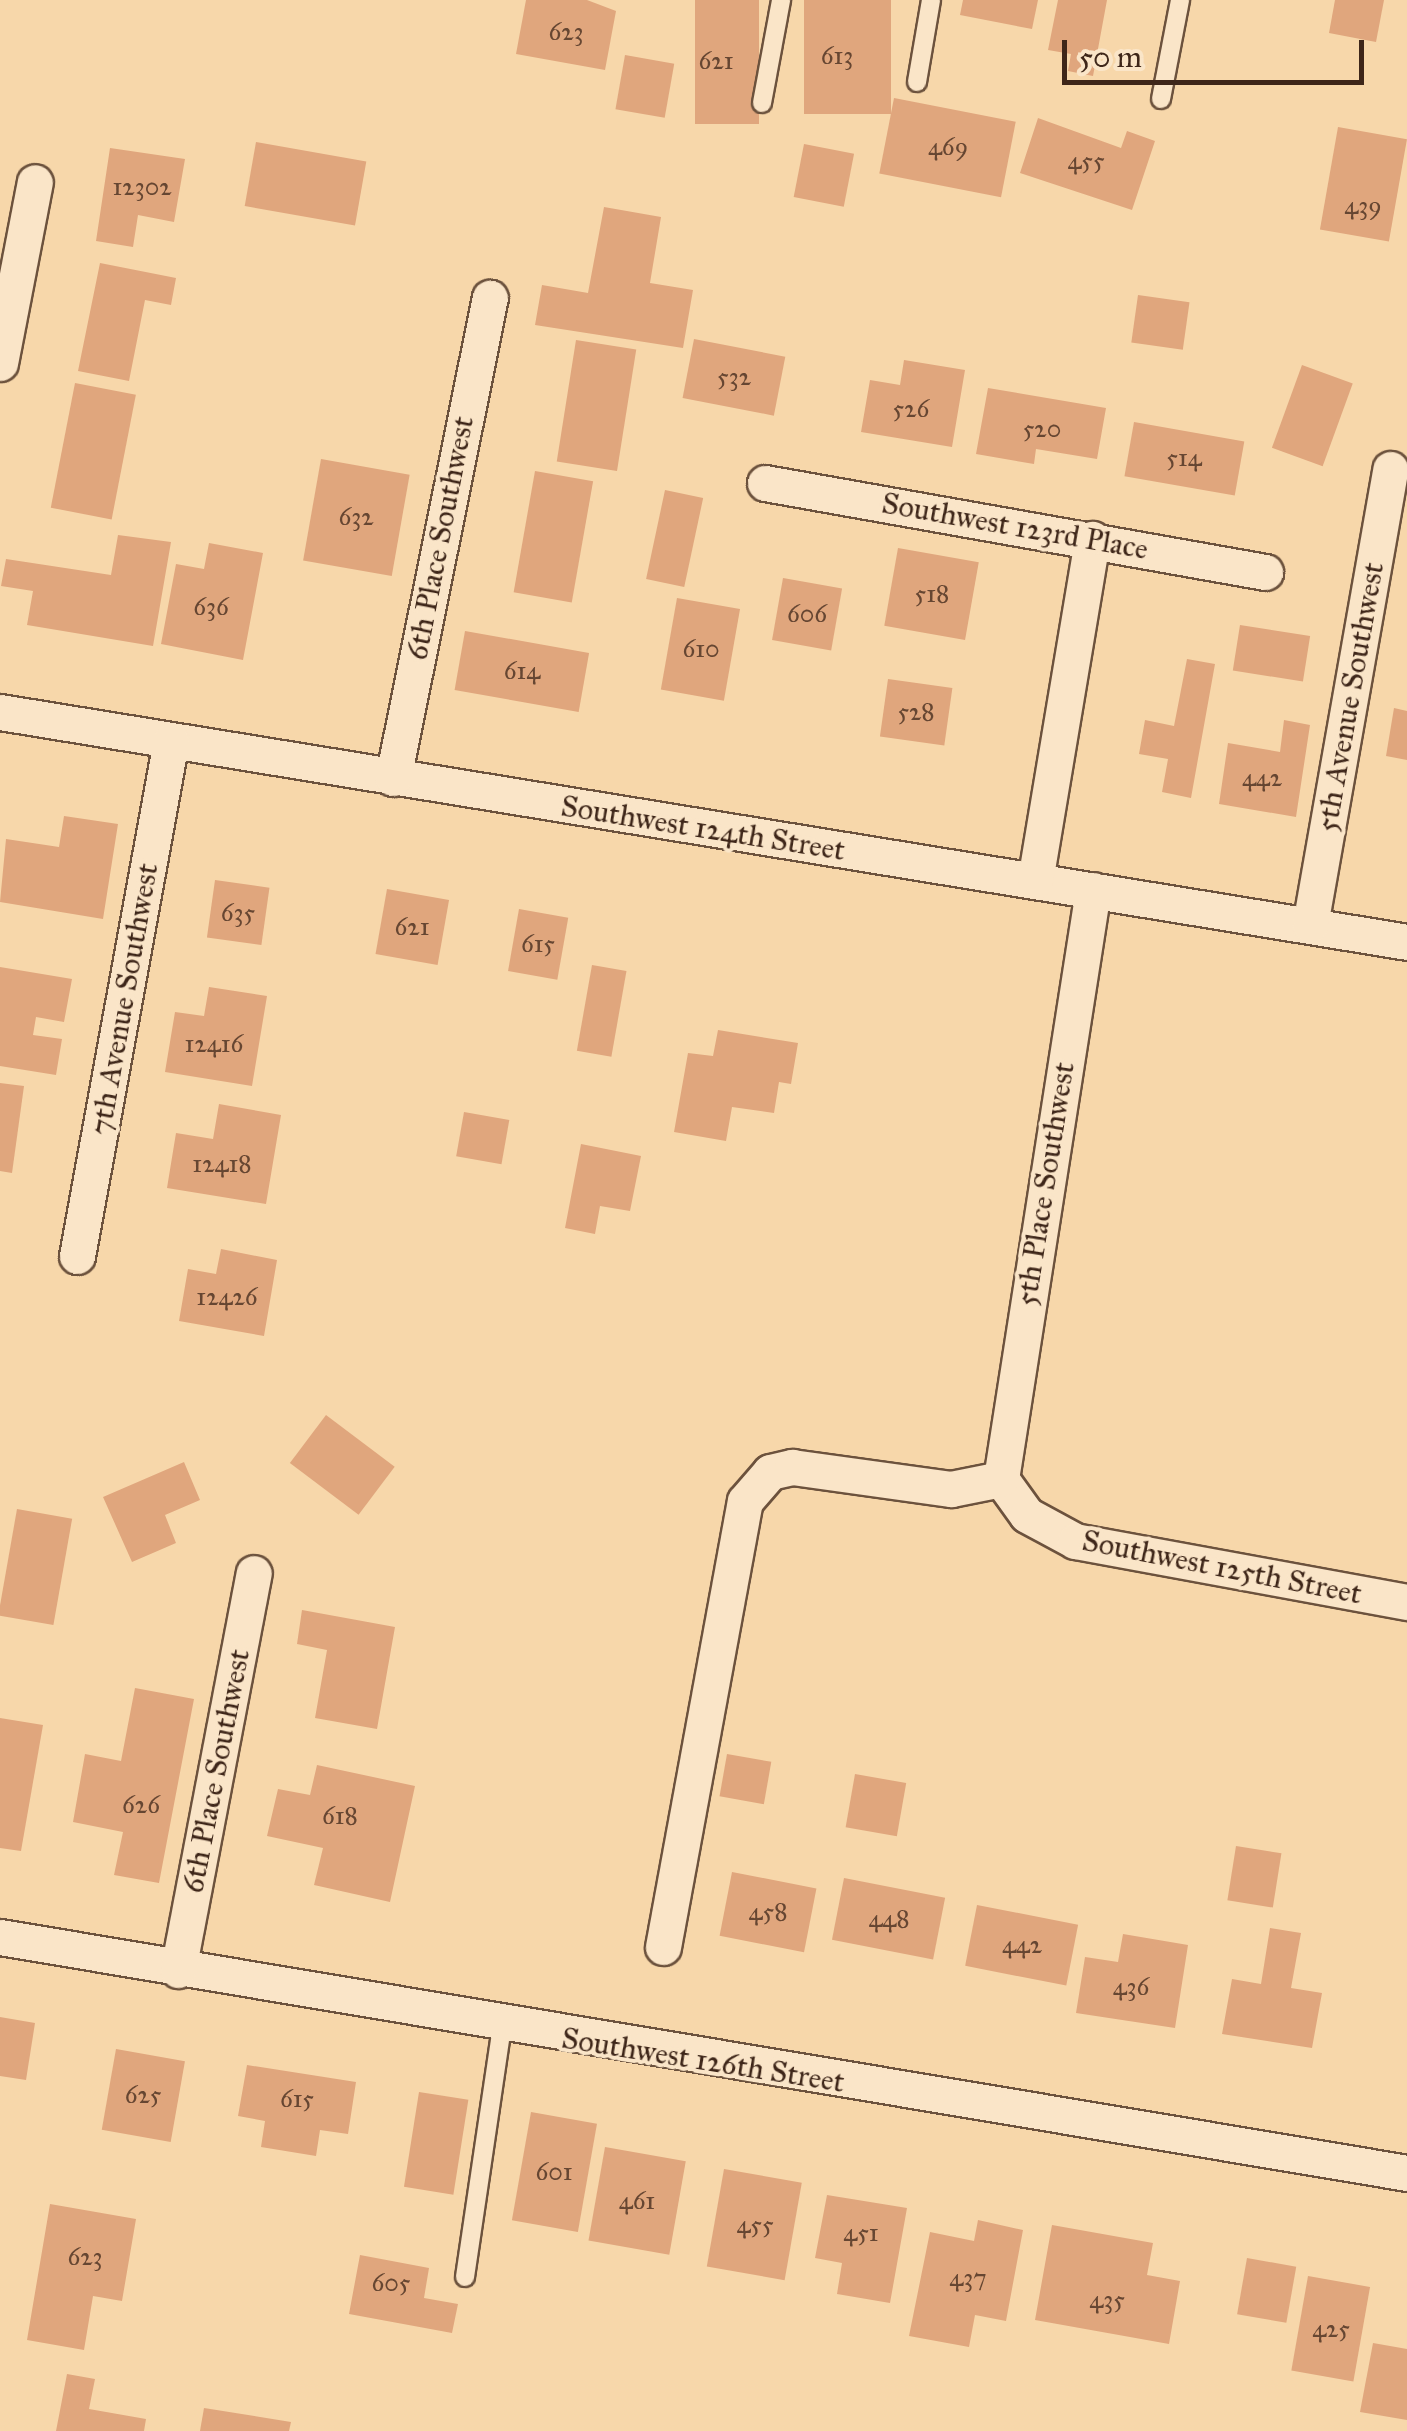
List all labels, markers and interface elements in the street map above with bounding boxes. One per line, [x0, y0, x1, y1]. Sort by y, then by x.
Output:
house number: 623 [548, 17, 584, 47]
scale bar [1067, 20, 1370, 82]
text: 50 m [1079, 39, 1142, 75]
house number: 613 [821, 41, 853, 71]
house number: 621 [698, 46, 734, 76]
house number: 469 [928, 132, 968, 162]
house number: 455 [1067, 146, 1105, 176]
house number: 12302 [112, 172, 172, 202]
house number: 439 [1344, 191, 1382, 221]
house number: 532 [717, 362, 751, 392]
house number: 526 [893, 394, 929, 424]
street label: 6th Place Southwest [399, 413, 481, 663]
house number: 520 [1023, 414, 1061, 444]
house number: 514 [1166, 443, 1202, 473]
street label: Southwest 123rd Place [879, 485, 1151, 567]
house number: 632 [338, 502, 374, 532]
street label: 5th Avenue Southwest [1309, 559, 1391, 835]
house number: 518 [915, 579, 949, 609]
house number: 636 [193, 592, 229, 622]
house number: 606 [787, 599, 827, 629]
house number: 610 [683, 634, 719, 664]
house number: 614 [504, 656, 540, 686]
house number: 528 [897, 697, 935, 727]
house number: 442 [1242, 763, 1282, 793]
street label: Southwest 124th Street [558, 788, 848, 868]
street label: 7th Avenue Southwest [82, 860, 166, 1138]
house number: 635 [221, 898, 255, 928]
house number: 621 [394, 912, 430, 942]
house number: 615 [521, 929, 555, 959]
house number: 12416 [185, 1029, 243, 1059]
street label: 5th Place Southwest [1008, 1060, 1082, 1308]
house number: 12418 [192, 1149, 252, 1179]
house number: 12426 [196, 1282, 258, 1312]
street label: Southwest 125th Street [1079, 1522, 1365, 1612]
street label: 6th Place Southwest [175, 1646, 257, 1896]
house number: 626 [122, 1790, 160, 1820]
house number: 618 [322, 1801, 358, 1831]
house number: 458 [749, 1897, 787, 1927]
house number: 448 [868, 1904, 910, 1934]
house number: 442 [1002, 1930, 1042, 1960]
house number: 436 [1113, 1972, 1149, 2002]
street label: Southwest 126th Street [559, 2020, 847, 2100]
house number: 625 [125, 2080, 161, 2110]
house number: 615 [280, 2084, 314, 2114]
house number: 601 [535, 2157, 573, 2187]
house number: 461 [619, 2186, 655, 2216]
house number: 455 [736, 2210, 774, 2240]
house number: 451 [843, 2218, 879, 2248]
house number: 623 [67, 2242, 103, 2272]
house number: 437 [949, 2263, 987, 2293]
house number: 605 [372, 2268, 410, 2298]
house number: 435 [1089, 2285, 1125, 2315]
house number: 425 [1312, 2314, 1350, 2344]

